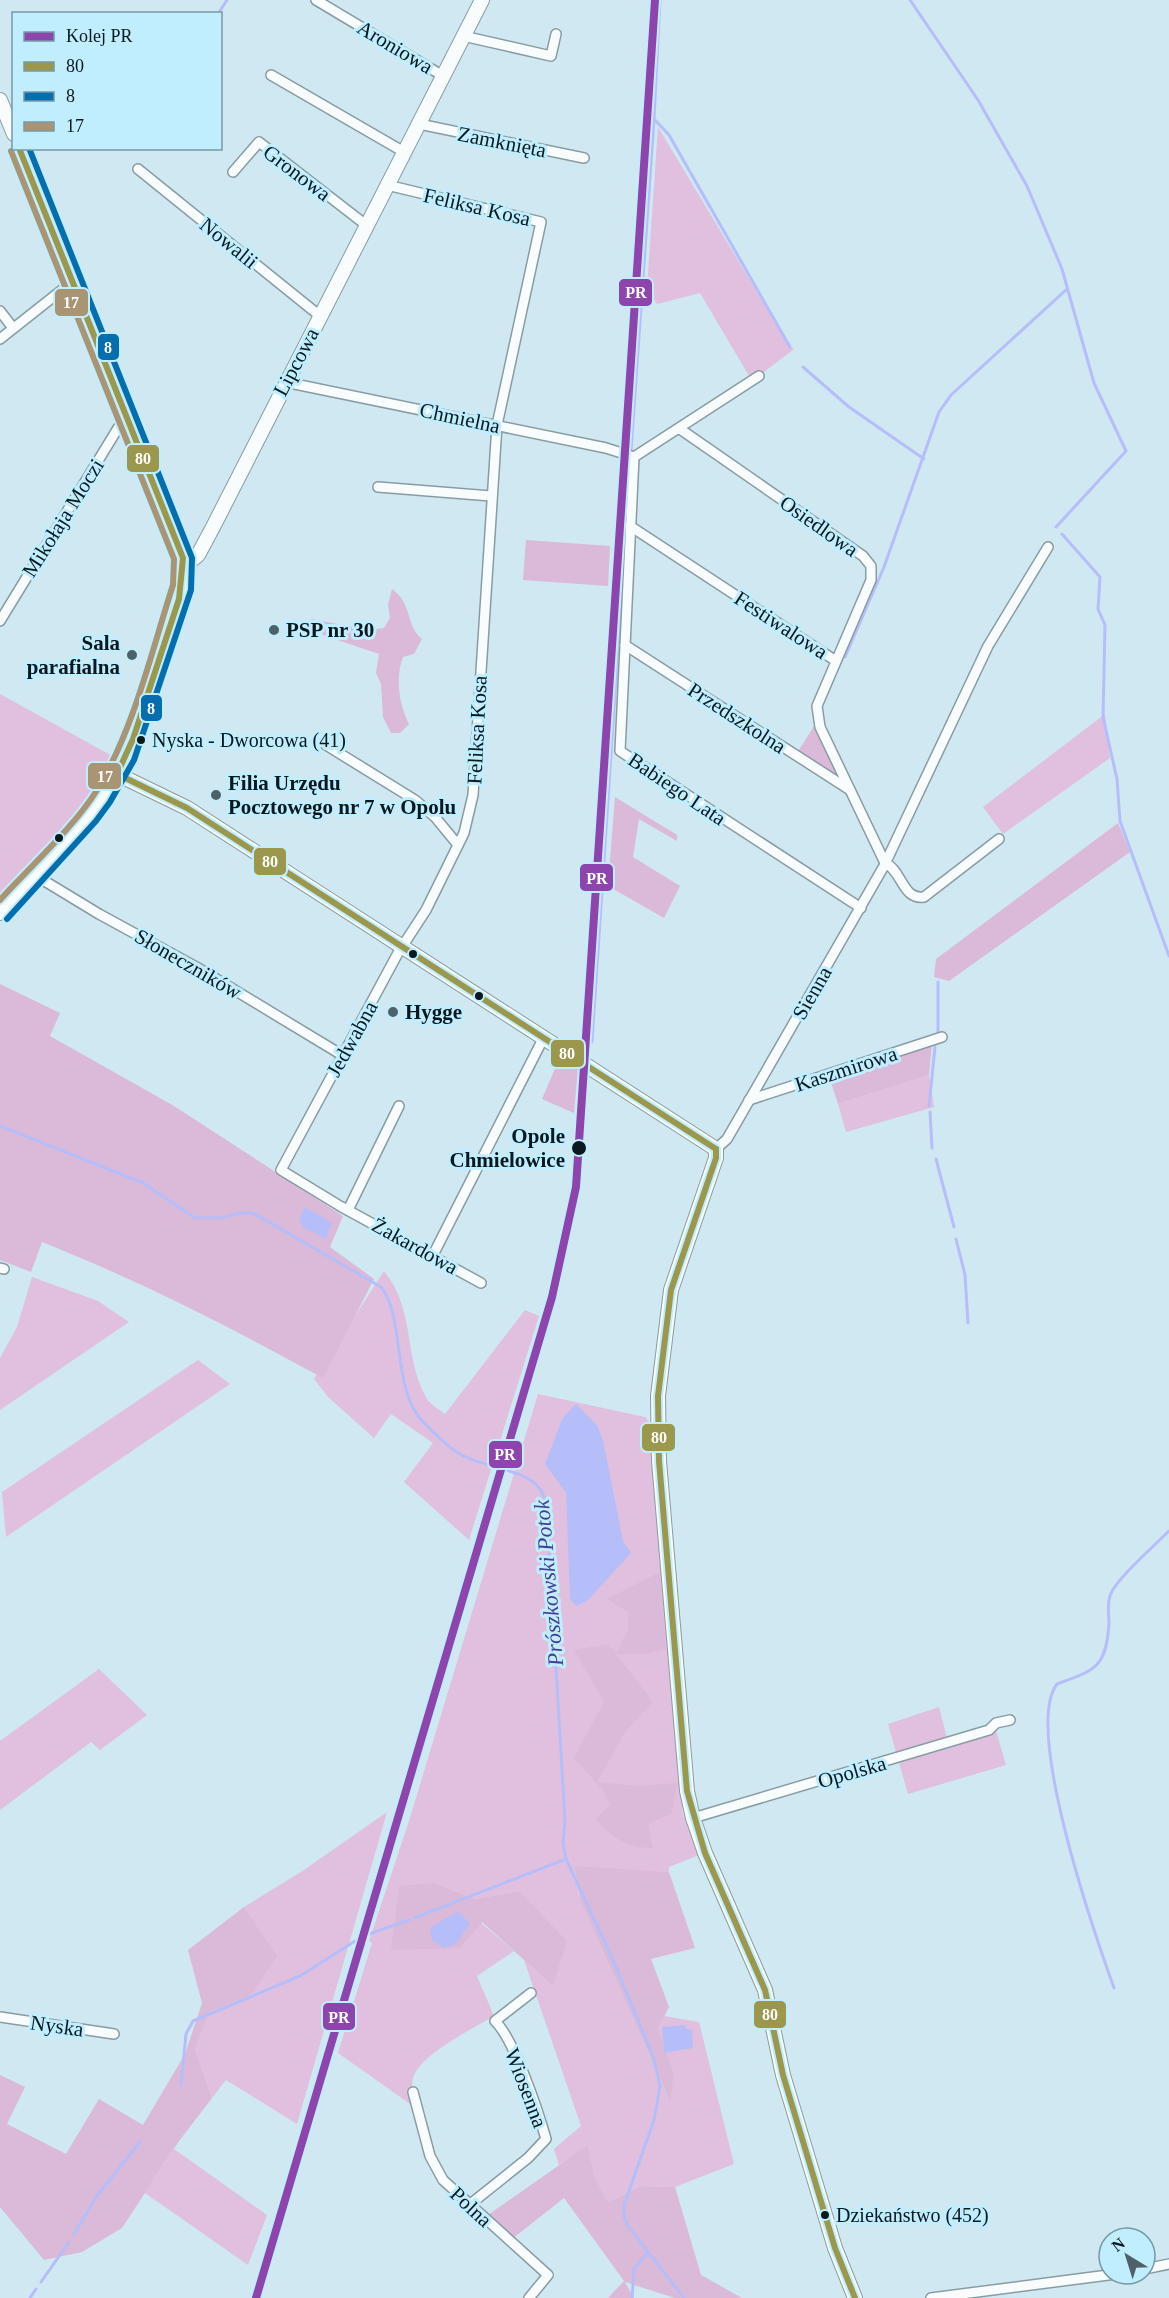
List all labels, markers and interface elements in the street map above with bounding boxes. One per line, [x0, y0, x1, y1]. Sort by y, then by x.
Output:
legend [12, 12, 222, 150]
street label: Aroniowa [353, 15, 438, 79]
text: Kolej PR [66, 26, 133, 46]
text: 80 [66, 56, 84, 76]
text: 8 [66, 86, 75, 106]
text: 17 [66, 116, 84, 136]
street label: Zamknięta [456, 122, 549, 162]
street label: Gronowa [259, 140, 336, 207]
street label: Feliksa Kosa [421, 183, 533, 231]
street label: Nowalii [195, 212, 263, 274]
line badge: PR [618, 278, 653, 307]
text: PR [625, 284, 647, 301]
line badge: 17 [54, 288, 89, 317]
text: 17 [63, 294, 79, 311]
street label: Lipcowa [268, 323, 324, 400]
line badge: 8 [97, 333, 120, 361]
text: 8 [104, 339, 112, 356]
street label: Chmielna [418, 398, 503, 438]
line badge: 80 [126, 444, 160, 473]
text: 80 [135, 450, 151, 467]
street label: Mikołaja Moczi [17, 454, 109, 581]
street label: Osiedlowa [775, 490, 863, 562]
street label: Festiwalowa [730, 586, 833, 664]
place label: PSP nr 30 [286, 618, 374, 642]
marker: PSP nr 30 [267, 623, 281, 637]
place label: Sala parafialna [27, 631, 120, 679]
marker: Sala parafialna [125, 648, 139, 662]
street label: Feliksa Kosa [462, 674, 492, 785]
street label: Przedszkolna [684, 677, 791, 759]
line badge: 8 [140, 694, 163, 722]
text: 8 [147, 700, 155, 717]
place label: Nyska - Dworcowa (41) [152, 729, 346, 752]
marker: Nyska - Dworcowa (41) [135, 734, 147, 746]
street label: Babiego Lata [624, 748, 731, 831]
line badge: 17 [87, 762, 122, 790]
text: 17 [97, 768, 113, 785]
place label: Filia Urzędu Pocztowego nr 7 w Opolu [228, 771, 457, 819]
marker: Filia Urzędu Pocztowego nr 7 w Opolu [209, 788, 223, 802]
unlabelled marker [53, 832, 65, 844]
line badge: 80 [253, 847, 287, 876]
text: 80 [262, 853, 278, 870]
line badge: PR [579, 863, 614, 892]
text: PR [586, 870, 608, 887]
street label: Słoneczników [130, 924, 246, 1005]
unlabelled marker [407, 948, 419, 960]
street label: Sienna [787, 962, 837, 1024]
unlabelled marker [473, 990, 485, 1002]
street label: Jedwabna [321, 996, 383, 1081]
place label: Hygge [405, 1000, 462, 1024]
marker: Hygge [386, 1005, 400, 1019]
line badge: 80 [550, 1039, 585, 1068]
street label: Kaszmirowa [792, 1041, 901, 1097]
text: 80 [559, 1045, 575, 1062]
place label: Opole Chmielowice [450, 1124, 565, 1172]
marker: Opole Chmielowice [570, 1139, 588, 1157]
street label: Żakardowa [368, 1213, 463, 1280]
line badge: 80 [641, 1423, 676, 1452]
text: 80 [651, 1429, 667, 1446]
line badge: PR [488, 1440, 523, 1469]
text: PR [494, 1446, 516, 1463]
water label: Prószkowski Potok [529, 1498, 568, 1668]
street label: Opolska [815, 1751, 890, 1793]
line badge: 80 [753, 2000, 787, 2029]
line badge: PR [322, 2002, 356, 2031]
text: 80 [762, 2006, 778, 2023]
text: PR [328, 2009, 350, 2026]
street label: Nyska [29, 2010, 86, 2042]
street label: Wiosenna [500, 2045, 552, 2132]
street label: Polna [445, 2182, 497, 2233]
place label: Dziekaństwo (452) [836, 2204, 989, 2227]
marker: Dziekaństwo (452) [819, 2209, 831, 2221]
north arrow [1097, 2226, 1157, 2286]
text: N [1108, 2234, 1128, 2255]

